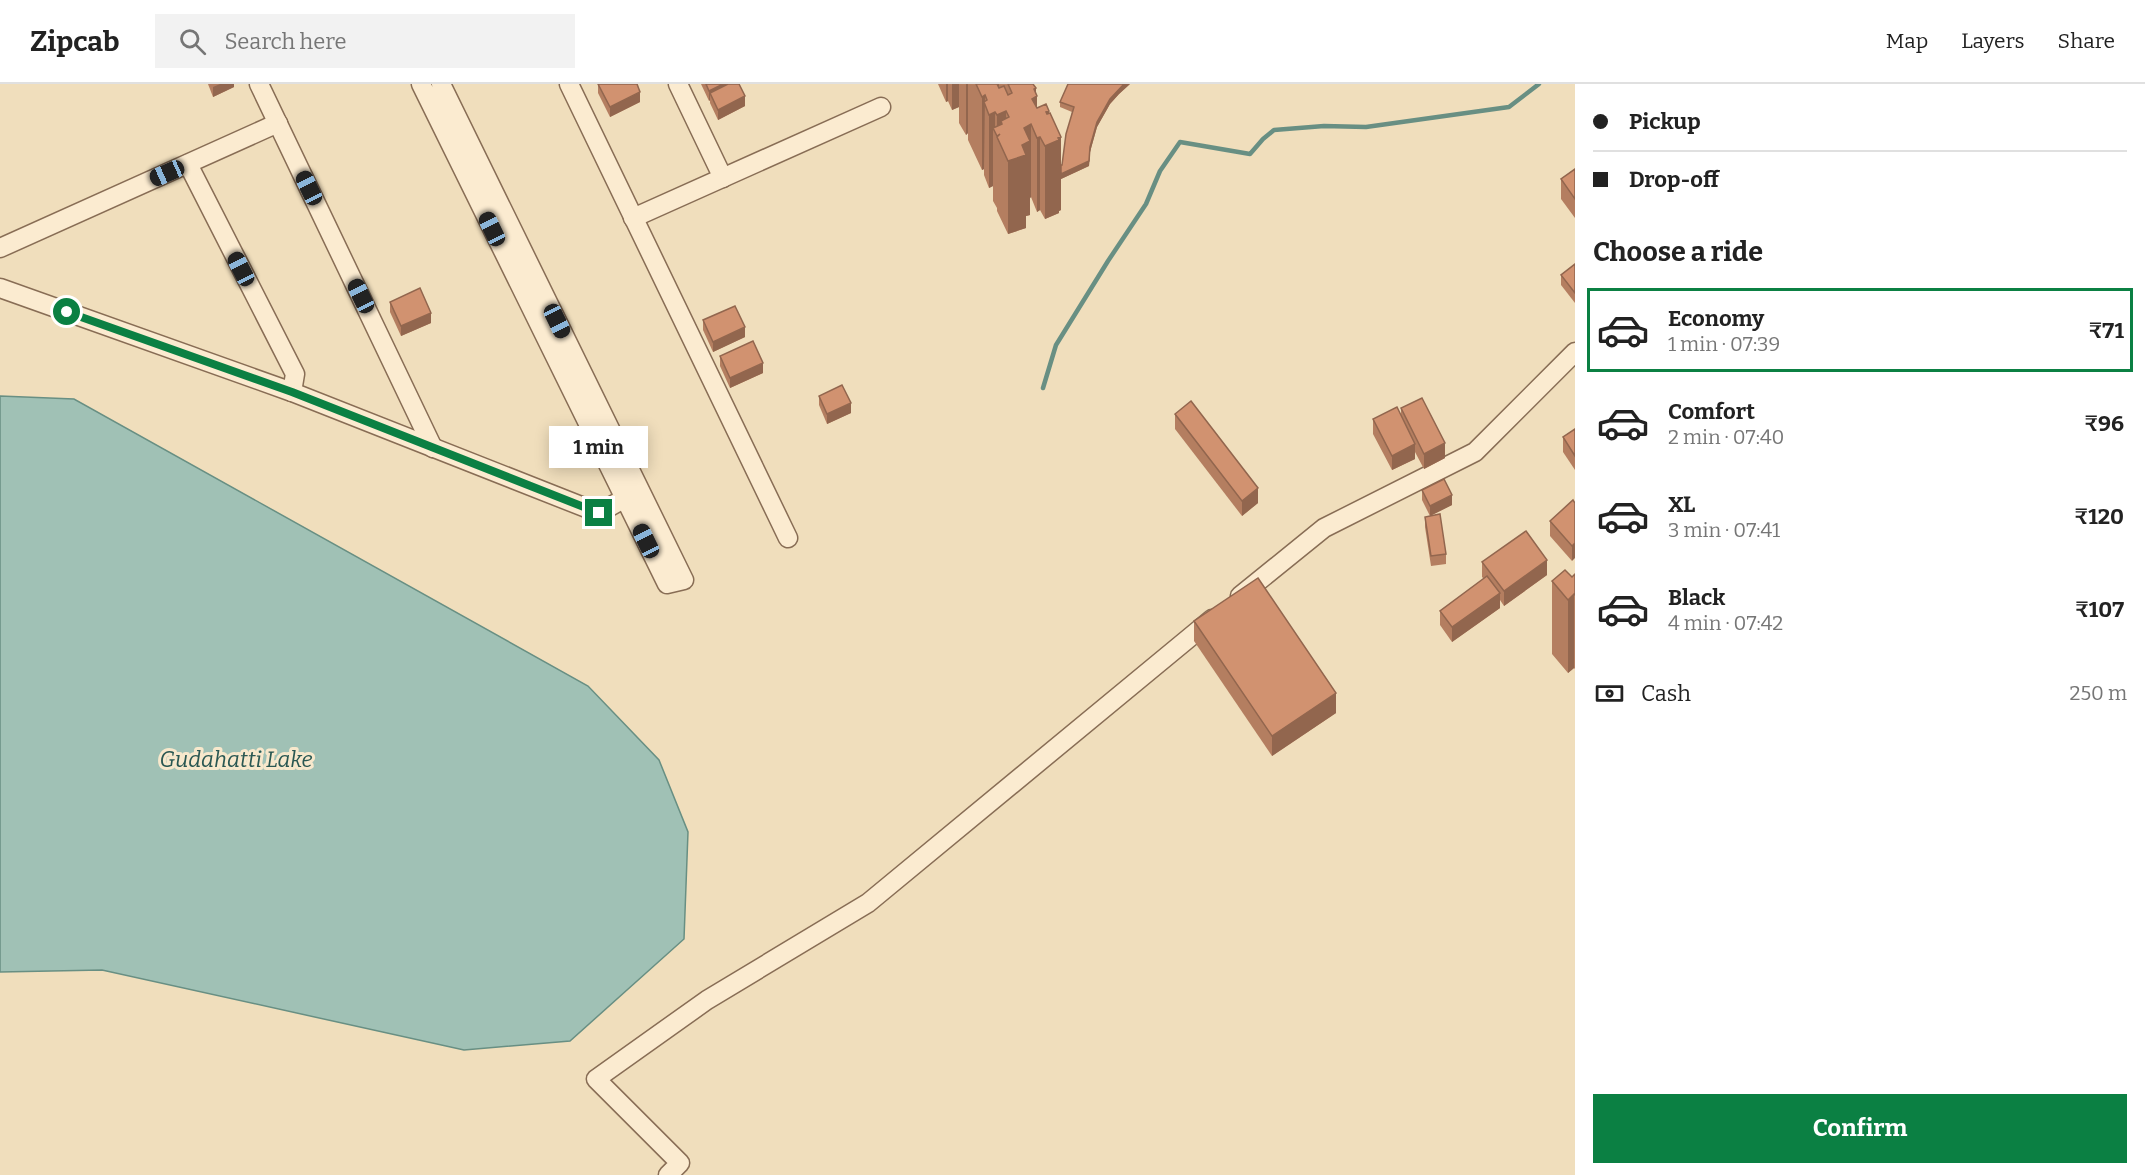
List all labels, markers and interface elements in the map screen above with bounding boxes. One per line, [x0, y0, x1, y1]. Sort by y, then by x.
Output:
search box [155, 14, 575, 68]
text: Zipcab [30, 25, 119, 58]
icon: search [176, 25, 209, 58]
text: Search here [224, 28, 347, 55]
text: Map [1886, 28, 1928, 54]
text: Layers [1961, 28, 2025, 54]
text: Share [2058, 28, 2115, 54]
text: Pickup [1629, 108, 1701, 135]
car [147, 157, 187, 189]
text: Drop-off [1629, 166, 1719, 193]
car [293, 168, 325, 208]
car [476, 209, 508, 249]
text: Choose a ride [1593, 236, 1763, 268]
car [225, 249, 257, 289]
car [345, 276, 377, 316]
route start [53, 298, 80, 325]
car [541, 301, 573, 341]
icon: car [1596, 303, 1650, 357]
text: Economy [1668, 305, 1764, 332]
text: ₹71 [2089, 317, 2124, 344]
text: 1 min · 07:39 [1668, 332, 1780, 356]
icon: car [1596, 396, 1650, 450]
text: Comfort [1668, 398, 1755, 425]
text: ₹96 [2084, 410, 2124, 437]
text: 2 min · 07:40 [1668, 425, 1784, 449]
callout: 1 min [550, 426, 648, 468]
text: 1 min [573, 435, 624, 459]
icon: car [1596, 489, 1650, 543]
text: XL [1668, 491, 1695, 518]
route end [585, 499, 612, 526]
text: ₹120 [2074, 503, 2124, 530]
text: 3 min · 07:41 [1668, 518, 1780, 542]
car [630, 521, 662, 561]
icon: car [1596, 582, 1650, 636]
text: Black [1668, 584, 1725, 611]
text: ₹107 [2075, 596, 2124, 623]
text: 4 min · 07:42 [1668, 611, 1783, 635]
icon: cash [1593, 677, 1626, 710]
text: Cash [1641, 680, 1691, 707]
text: 250 m [2070, 681, 2127, 705]
water label: Gudahatti Lake [159, 746, 313, 773]
button: Confirm [1593, 1094, 2127, 1163]

